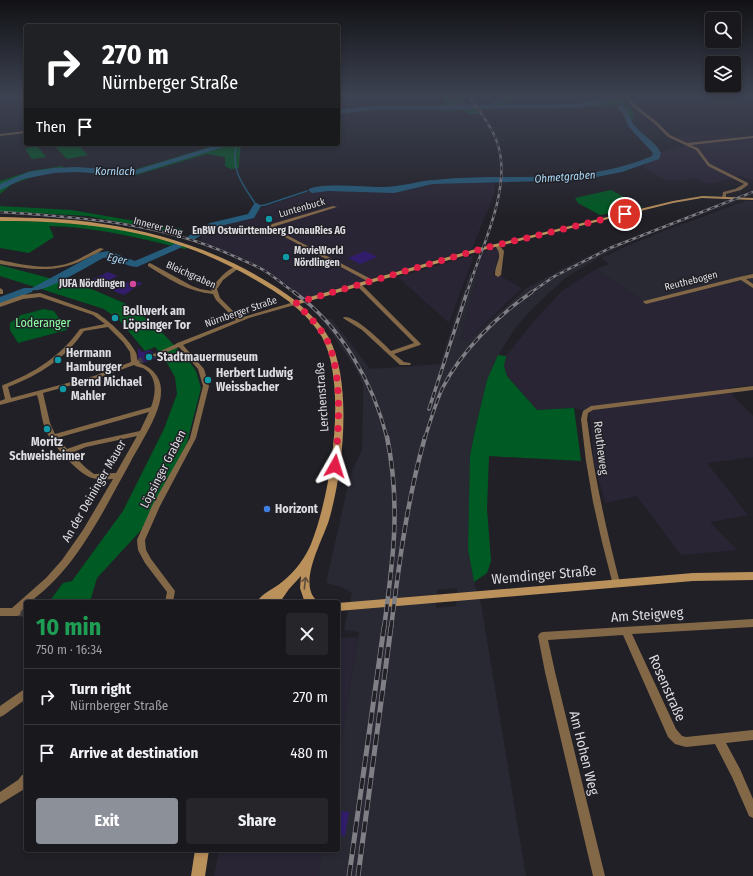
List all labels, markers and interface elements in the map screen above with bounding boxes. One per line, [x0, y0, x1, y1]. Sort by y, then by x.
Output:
map controls [705, 12, 741, 92]
button: search [705, 12, 741, 48]
text: 270 m [102, 38, 169, 71]
icon: right [36, 40, 88, 92]
button: layers [705, 56, 741, 92]
text: Nürnberger Straße [102, 72, 238, 94]
icon: arrive [74, 116, 96, 138]
text: Then [36, 118, 66, 136]
water label: Kornlach [95, 165, 135, 178]
water label: Ohmetgraben [534, 168, 596, 186]
street label: Luntenbuck [277, 196, 327, 220]
pin [608, 197, 642, 231]
icon: arrive [614, 203, 636, 225]
marker: EnBW Ostwürttemberg DonauRies AG [264, 214, 274, 224]
street label: Innerer Ring [132, 215, 184, 239]
place label: EnBW Ostwürttemberg DonauRies AG [192, 225, 346, 237]
place label: MovieWorld Nördlingen [294, 245, 344, 269]
water label: Eger [106, 250, 129, 268]
marker: MovieWorld Nördlingen [281, 252, 291, 262]
street label: Bleichgraben [164, 259, 218, 291]
street label: Reuthebogen [663, 269, 719, 293]
place label: JUFA Nördlingen [58, 278, 125, 290]
marker: JUFA Nördlingen [128, 279, 138, 289]
street label: Nürnberger Straße [203, 294, 279, 330]
place label: Bollwerk am Löpsinger Tor [123, 304, 191, 332]
marker: Bollwerk am Löpsinger Tor [110, 313, 120, 323]
park label: Loderanger [15, 316, 71, 330]
place label: Hermann Hamburger [66, 346, 122, 374]
place label: Stadtmauermuseum [157, 350, 258, 364]
marker: Stadtmauermuseum [144, 352, 154, 362]
marker: Hermann Hamburger [53, 355, 63, 365]
street label: Lerchenstraße [313, 362, 331, 432]
place label: Herbert Ludwig Weissbacher [216, 366, 293, 394]
place label: Bernd Michael Mahler [71, 375, 143, 403]
marker: Herbert Ludwig Weissbacher [203, 375, 213, 385]
marker: Bernd Michael Mahler [58, 384, 68, 394]
street label: Reutheweg [591, 420, 611, 476]
marker: Moritz Schweisheimer [42, 424, 52, 434]
street label: Löpsinger Graben [137, 428, 189, 510]
place label: Moritz Schweisheimer [9, 435, 85, 463]
street label: An der Deininger Mauer [59, 437, 129, 545]
position arrow [314, 445, 356, 487]
place label: Horizont [275, 502, 319, 516]
marker: Horizont [262, 504, 272, 514]
street label: Wemdinger Straße [491, 562, 597, 588]
one-way arrow [301, 577, 309, 590]
street label: Am Steigweg [610, 604, 684, 626]
text: 10 min [36, 613, 101, 641]
button: close [286, 613, 328, 655]
text: 750 m · 16:34 [36, 642, 102, 657]
street label: Rosenstraße [645, 652, 689, 724]
text: Turn right [70, 680, 131, 698]
icon: right [36, 686, 58, 708]
text: 270 m [293, 688, 328, 706]
text: Nürnberger Straße [70, 698, 168, 713]
street label: Am Hohen Weg [565, 709, 603, 797]
icon: arrive [36, 742, 58, 764]
text: Arrive at destination [70, 744, 198, 762]
text: 480 m [290, 744, 328, 762]
button: Exit [36, 798, 178, 844]
button: Share [186, 798, 328, 844]

